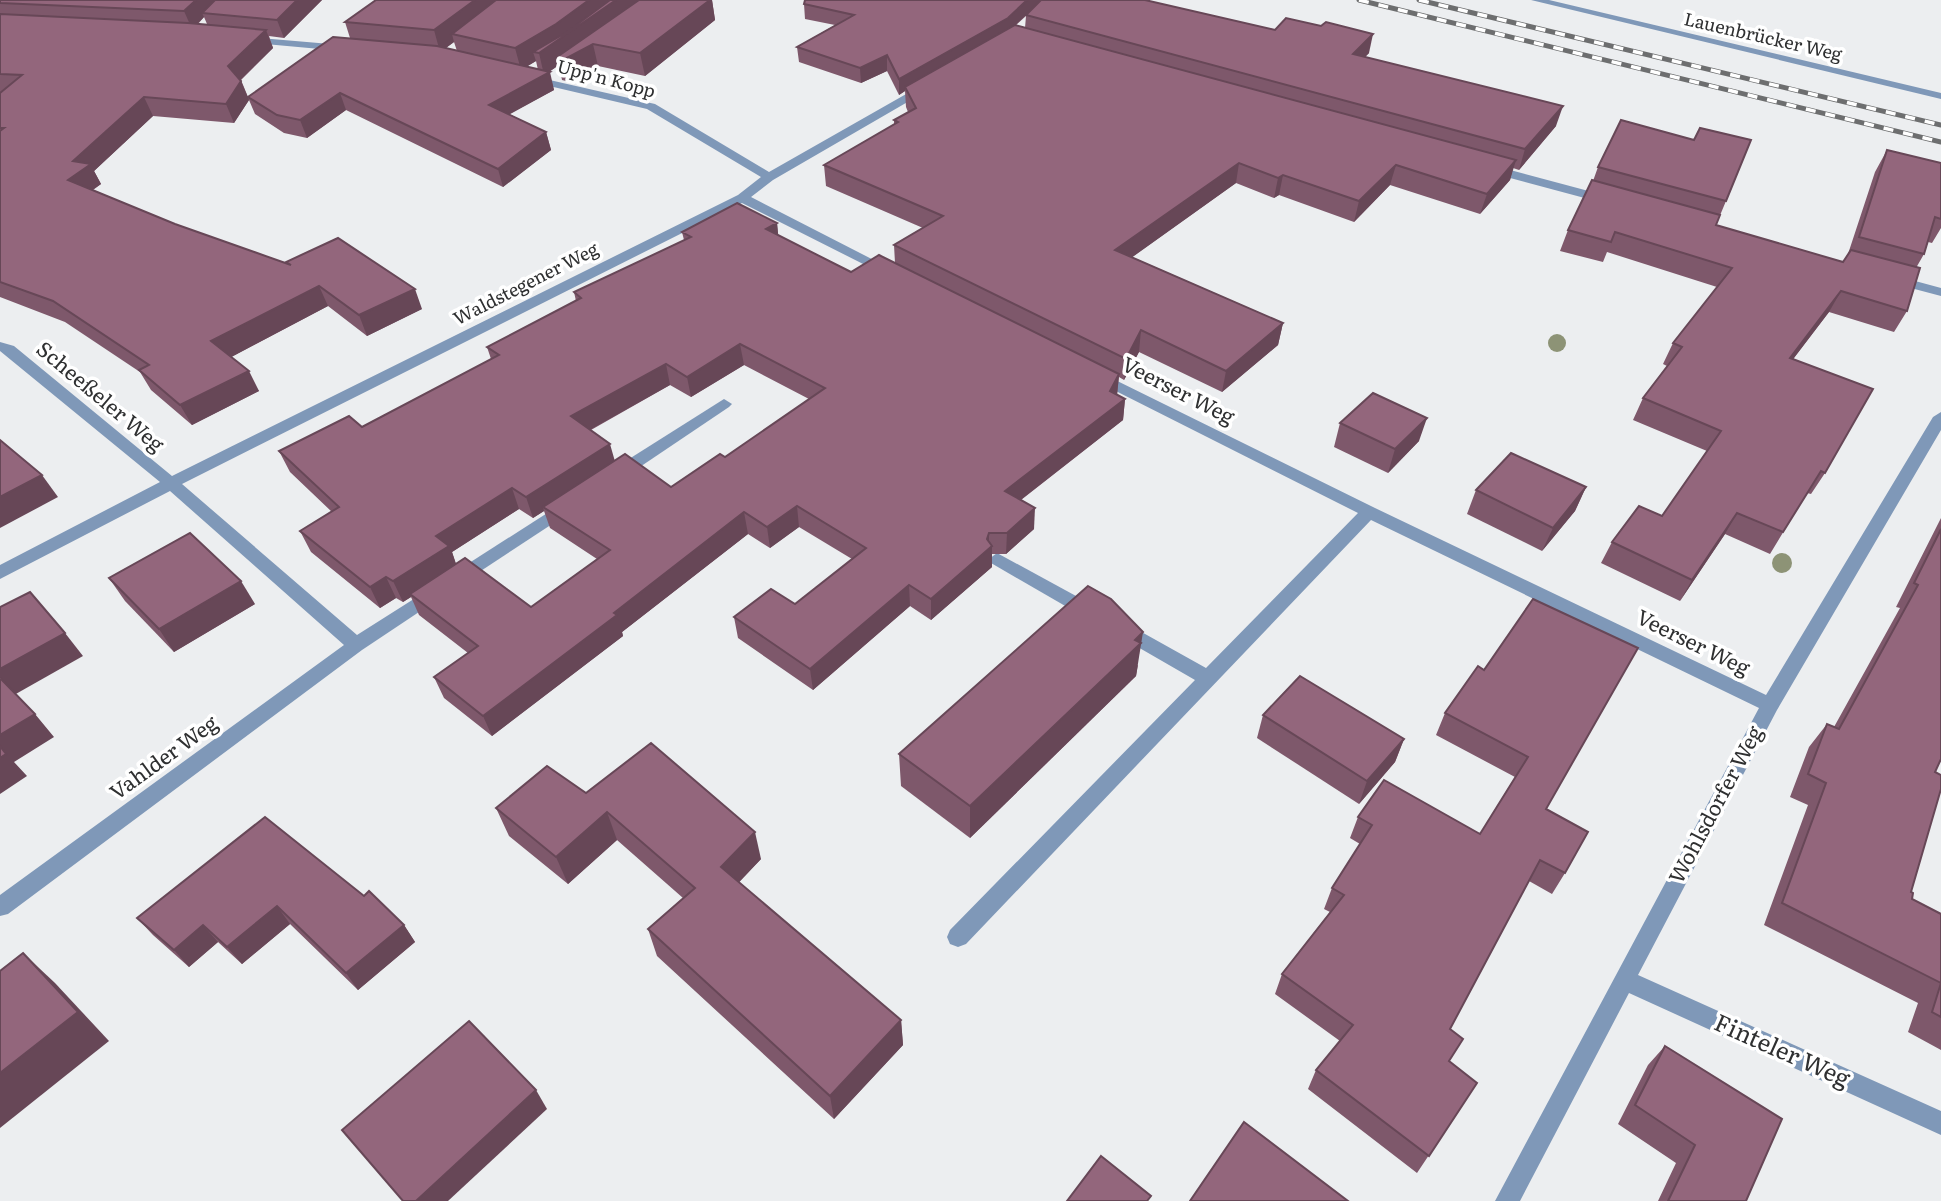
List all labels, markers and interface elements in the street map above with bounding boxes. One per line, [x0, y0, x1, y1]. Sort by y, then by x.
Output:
street label: Lauenbrücker Weg [1682, 4, 1846, 67]
street label: Upp'n Kopp [554, 51, 659, 104]
street label: Waldstegener Weg [448, 234, 603, 331]
street label: Scheeßeler Weg [31, 332, 173, 458]
street label: Veerser Weg [1117, 347, 1241, 431]
street label: Veerser Weg [1632, 600, 1756, 682]
street label: Vahlder Weg [102, 706, 223, 806]
street label: Wohlsdorfer Weg [1659, 719, 1769, 888]
street label: Finteler Weg [1709, 1003, 1857, 1095]

